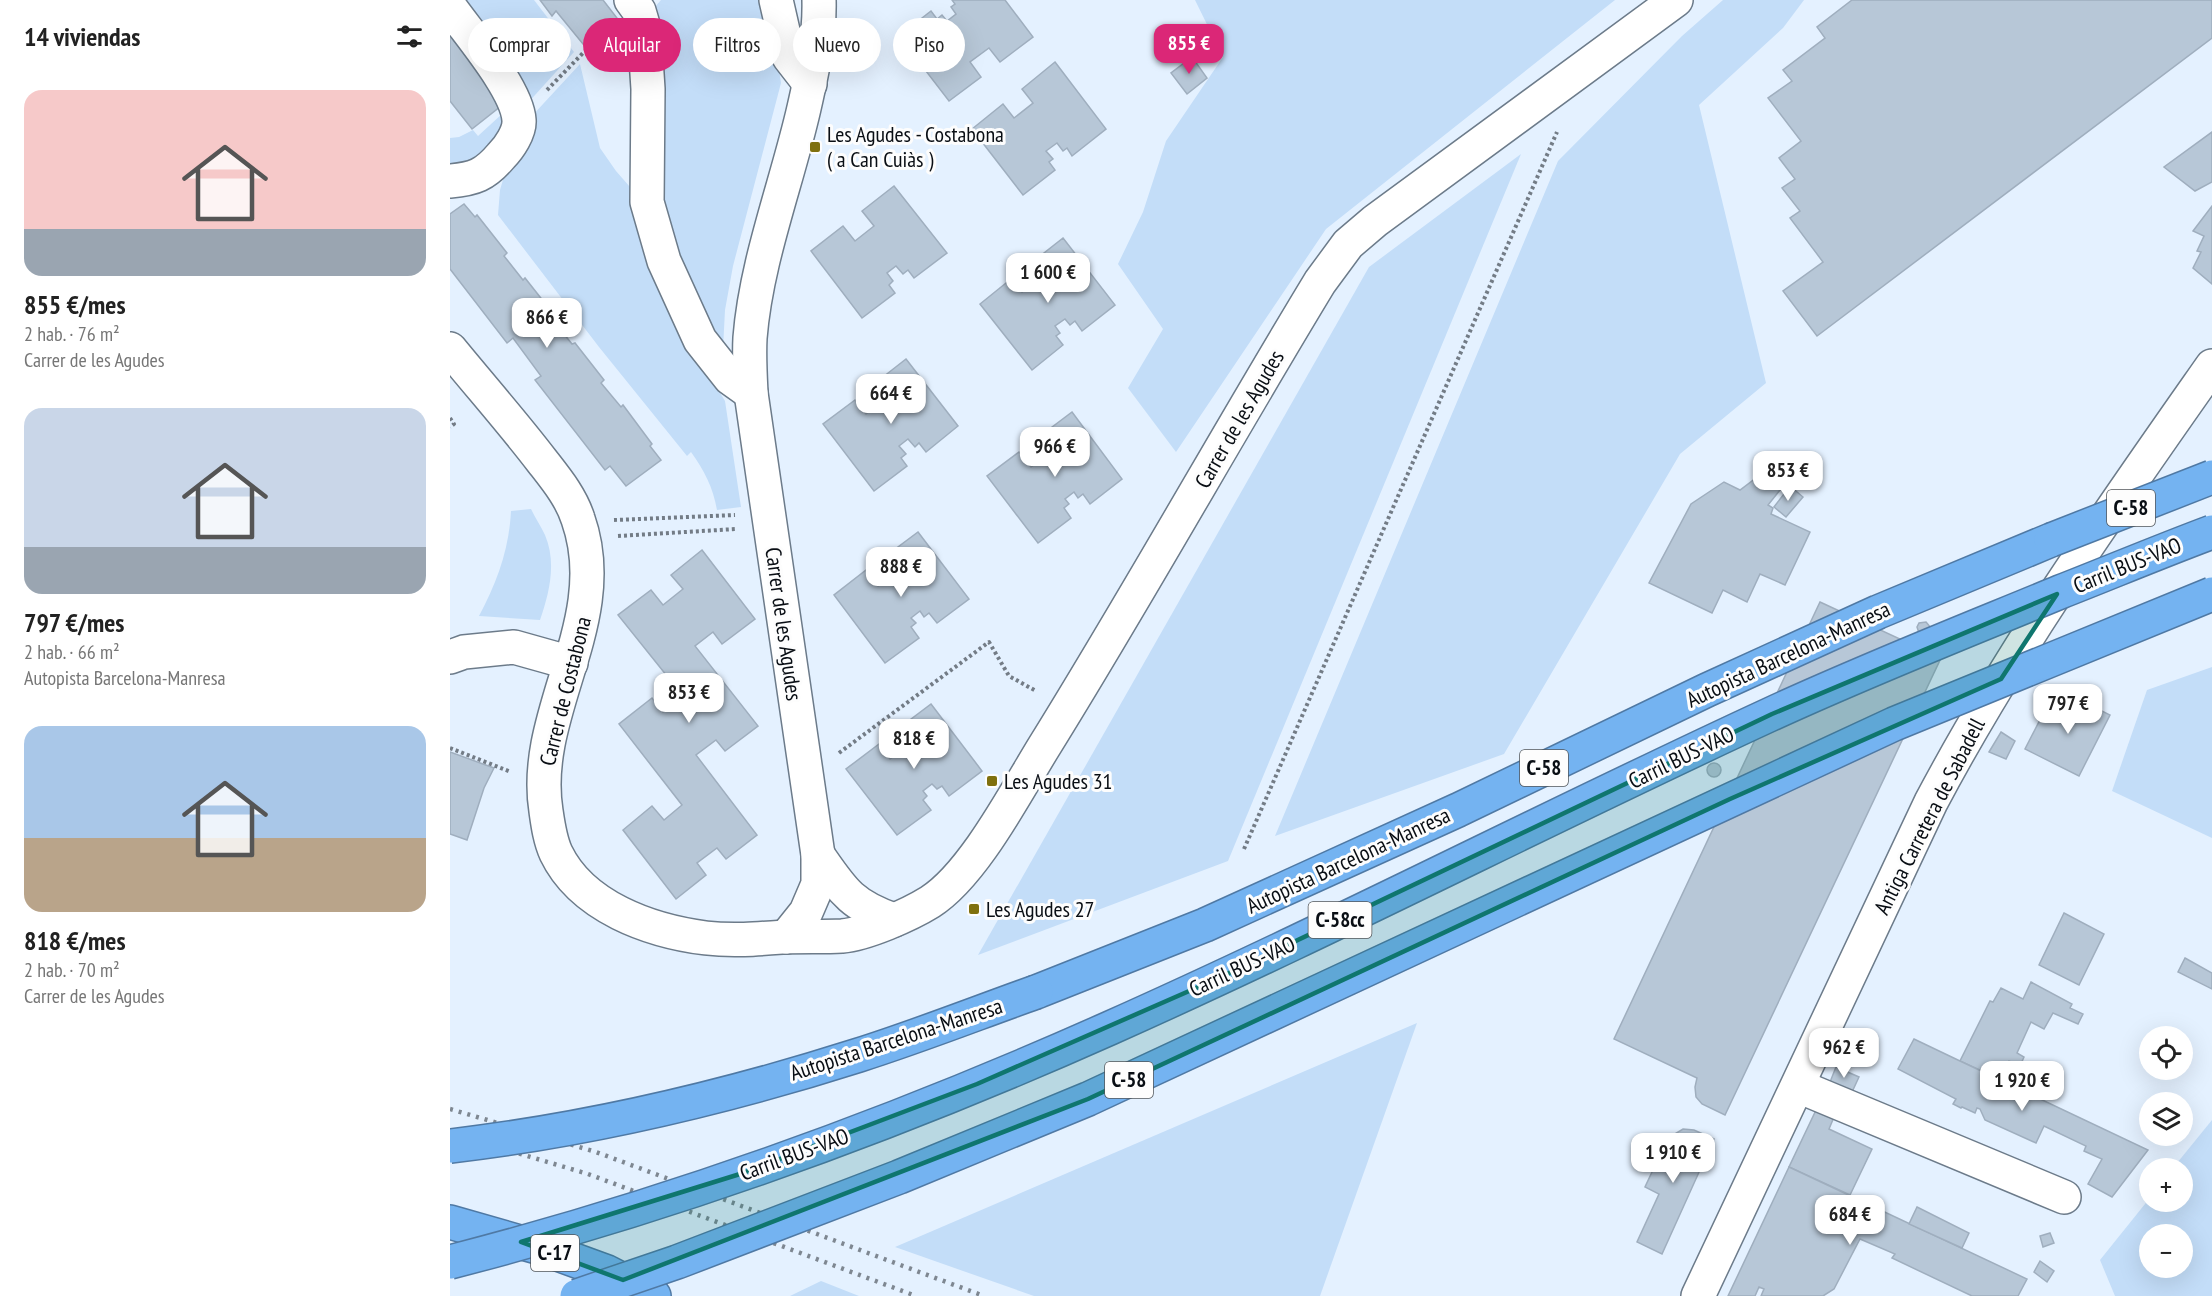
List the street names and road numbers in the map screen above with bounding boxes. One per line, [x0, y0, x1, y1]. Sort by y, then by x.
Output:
street label: Carrer de les Agudes [1188, 345, 1290, 493]
road number: C-58 [2107, 490, 2155, 526]
street label: Carril BUS-VAO [2069, 531, 2185, 599]
street label: Carrer de les Agudes [759, 545, 809, 703]
street label: Autopista Barcelona-Manresa [1682, 594, 1894, 714]
street label: Carrer de Costabona [533, 614, 597, 768]
street label: Antiga Carretera de Sabadell [1867, 712, 1991, 919]
street label: Carril BUS-VAO [1624, 719, 1738, 795]
road number: C-58 [1520, 750, 1568, 786]
street label: Autopista Barcelona-Manresa [1242, 800, 1454, 920]
road number: C-58cc [1308, 902, 1372, 938]
street label: Carril BUS-VAO [1184, 929, 1300, 1003]
street label: Autopista Barcelona-Manresa [786, 991, 1006, 1087]
road number: C-58 [1105, 1062, 1153, 1098]
street label: Carril BUS-VAO [736, 1121, 852, 1187]
road number: C-17 [531, 1235, 579, 1271]

